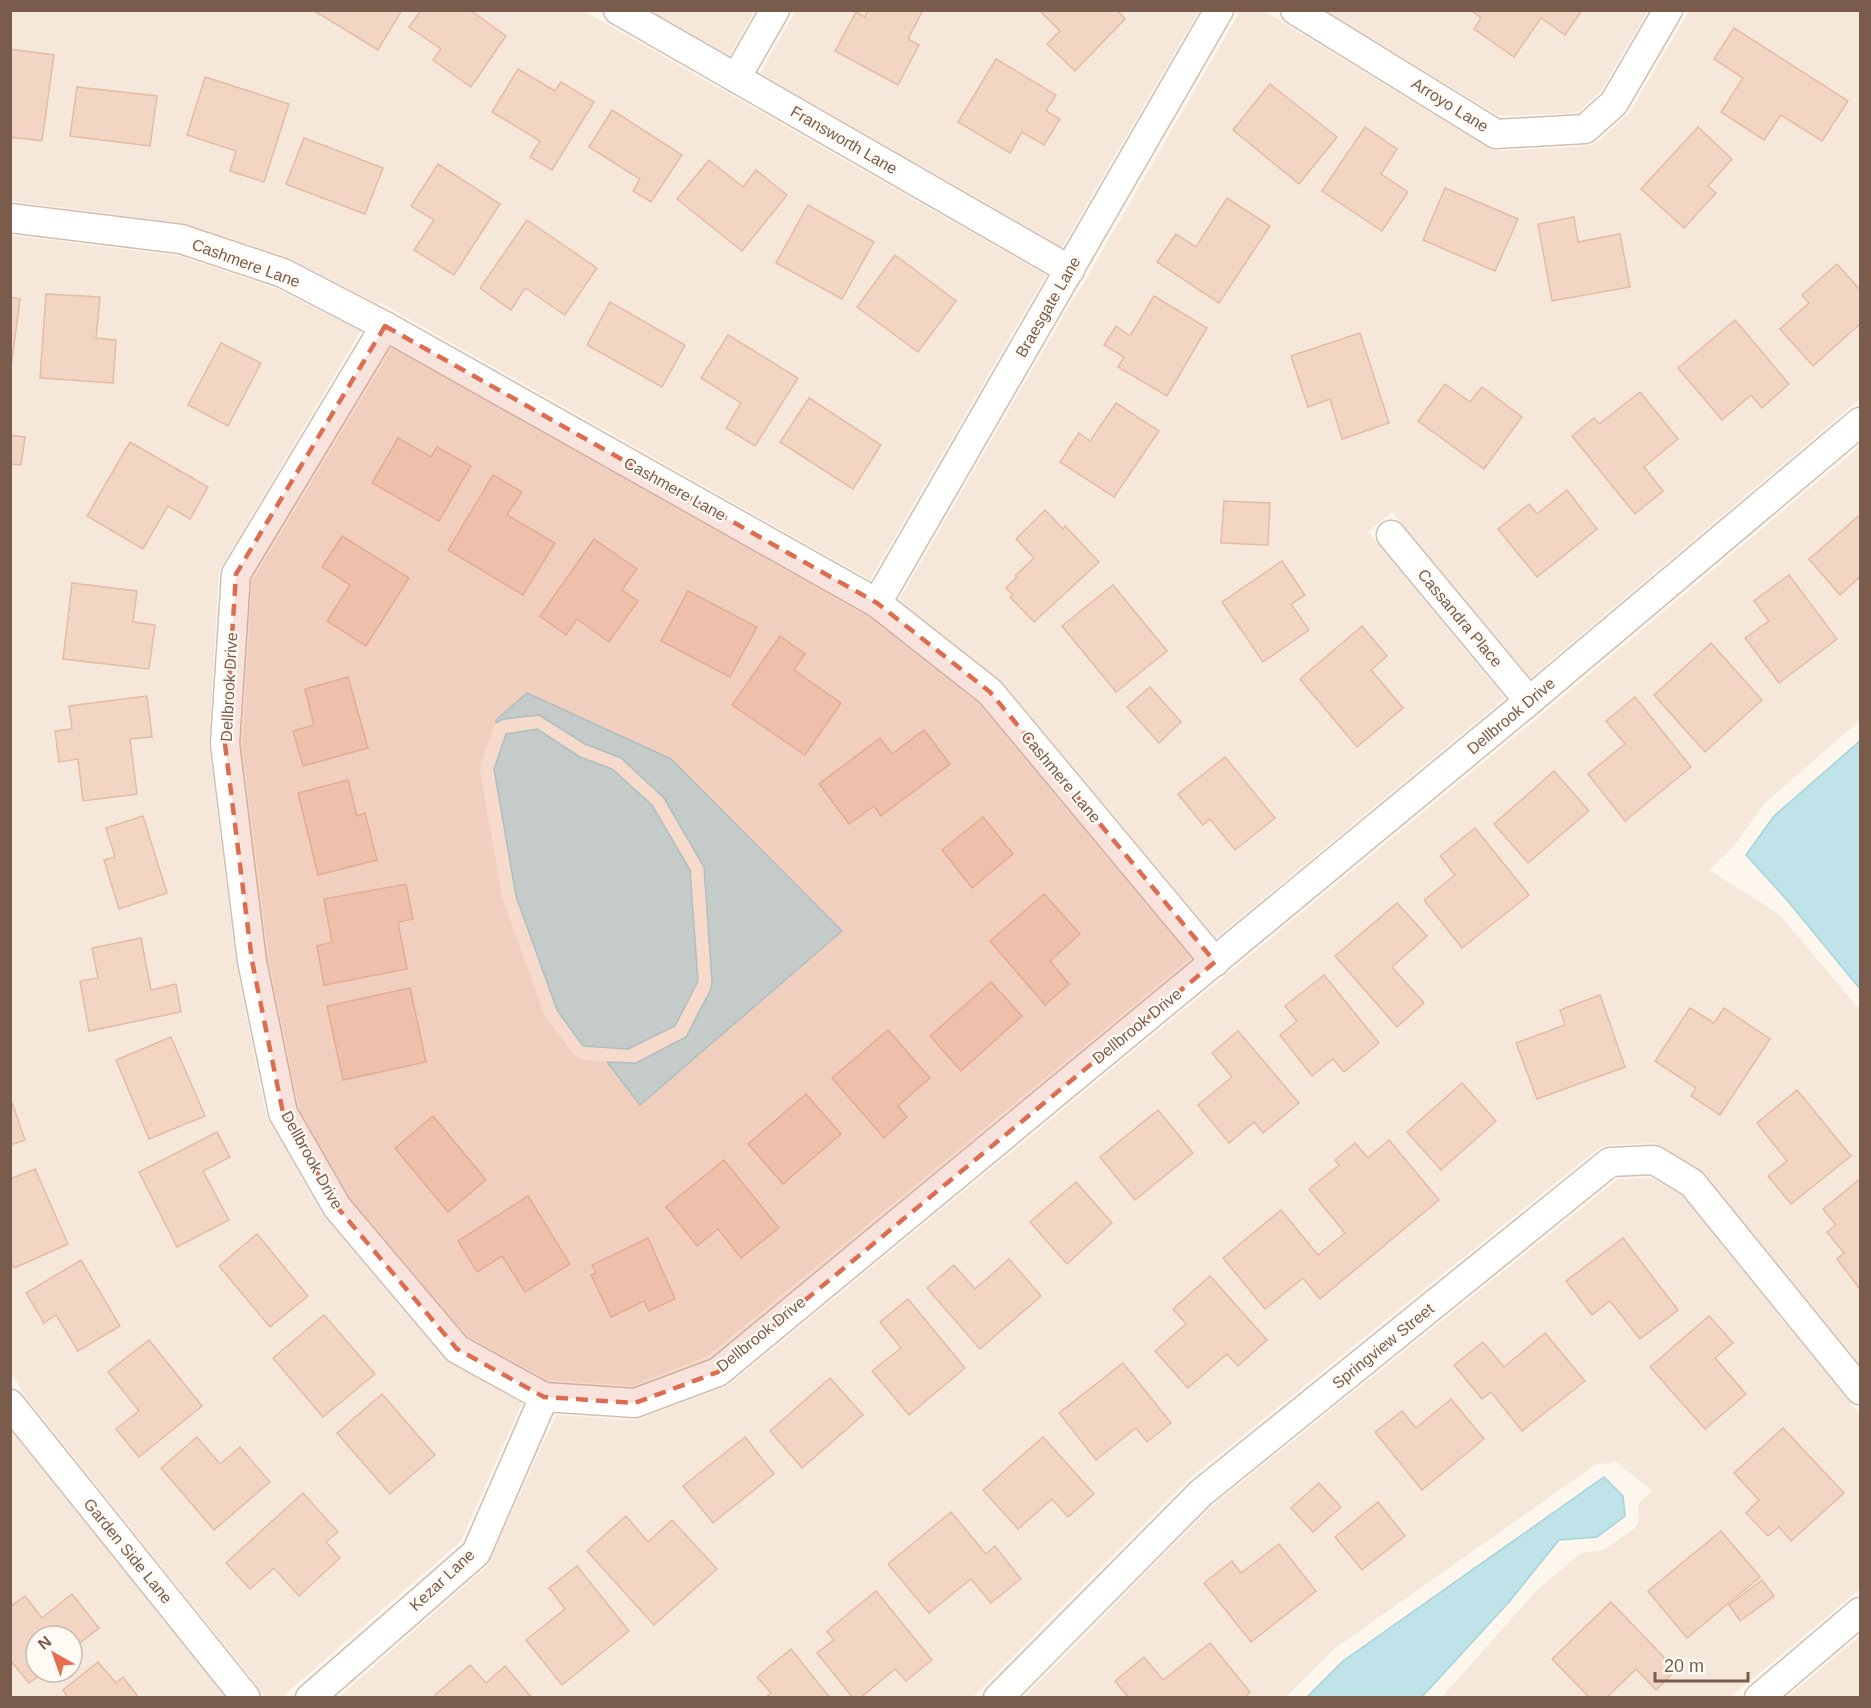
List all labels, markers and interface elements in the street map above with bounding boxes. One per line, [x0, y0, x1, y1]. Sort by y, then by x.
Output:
street label: Arroyo Lane [1409, 75, 1492, 135]
street label: Fransworth Lane [788, 103, 900, 177]
street label: Cashmere Lane [190, 236, 302, 290]
street label: Braesgate Lane [1012, 254, 1084, 360]
street label: Cashmere Lane [621, 454, 729, 524]
street label: Cassandra Place [1414, 566, 1506, 670]
street label: Dellbrook Drive [218, 632, 240, 742]
street label: Dellbrook Drive [1464, 674, 1558, 758]
street label: Cashmere Lane [1018, 728, 1104, 826]
street label: Dellbrook Drive [1089, 985, 1185, 1067]
street label: Dellbrook Drive [278, 1108, 346, 1212]
street label: Dellbrook Drive [713, 1293, 809, 1375]
street label: Springview Street [1329, 1300, 1438, 1392]
street label: Garden Side Lane [81, 1495, 176, 1607]
street label: Kezar Lane [406, 1546, 478, 1614]
north arrow [24, 1624, 84, 1684]
text: N [35, 1633, 55, 1653]
scale bar [1655, 1645, 1748, 1683]
text: 20 m [1664, 1656, 1704, 1676]

